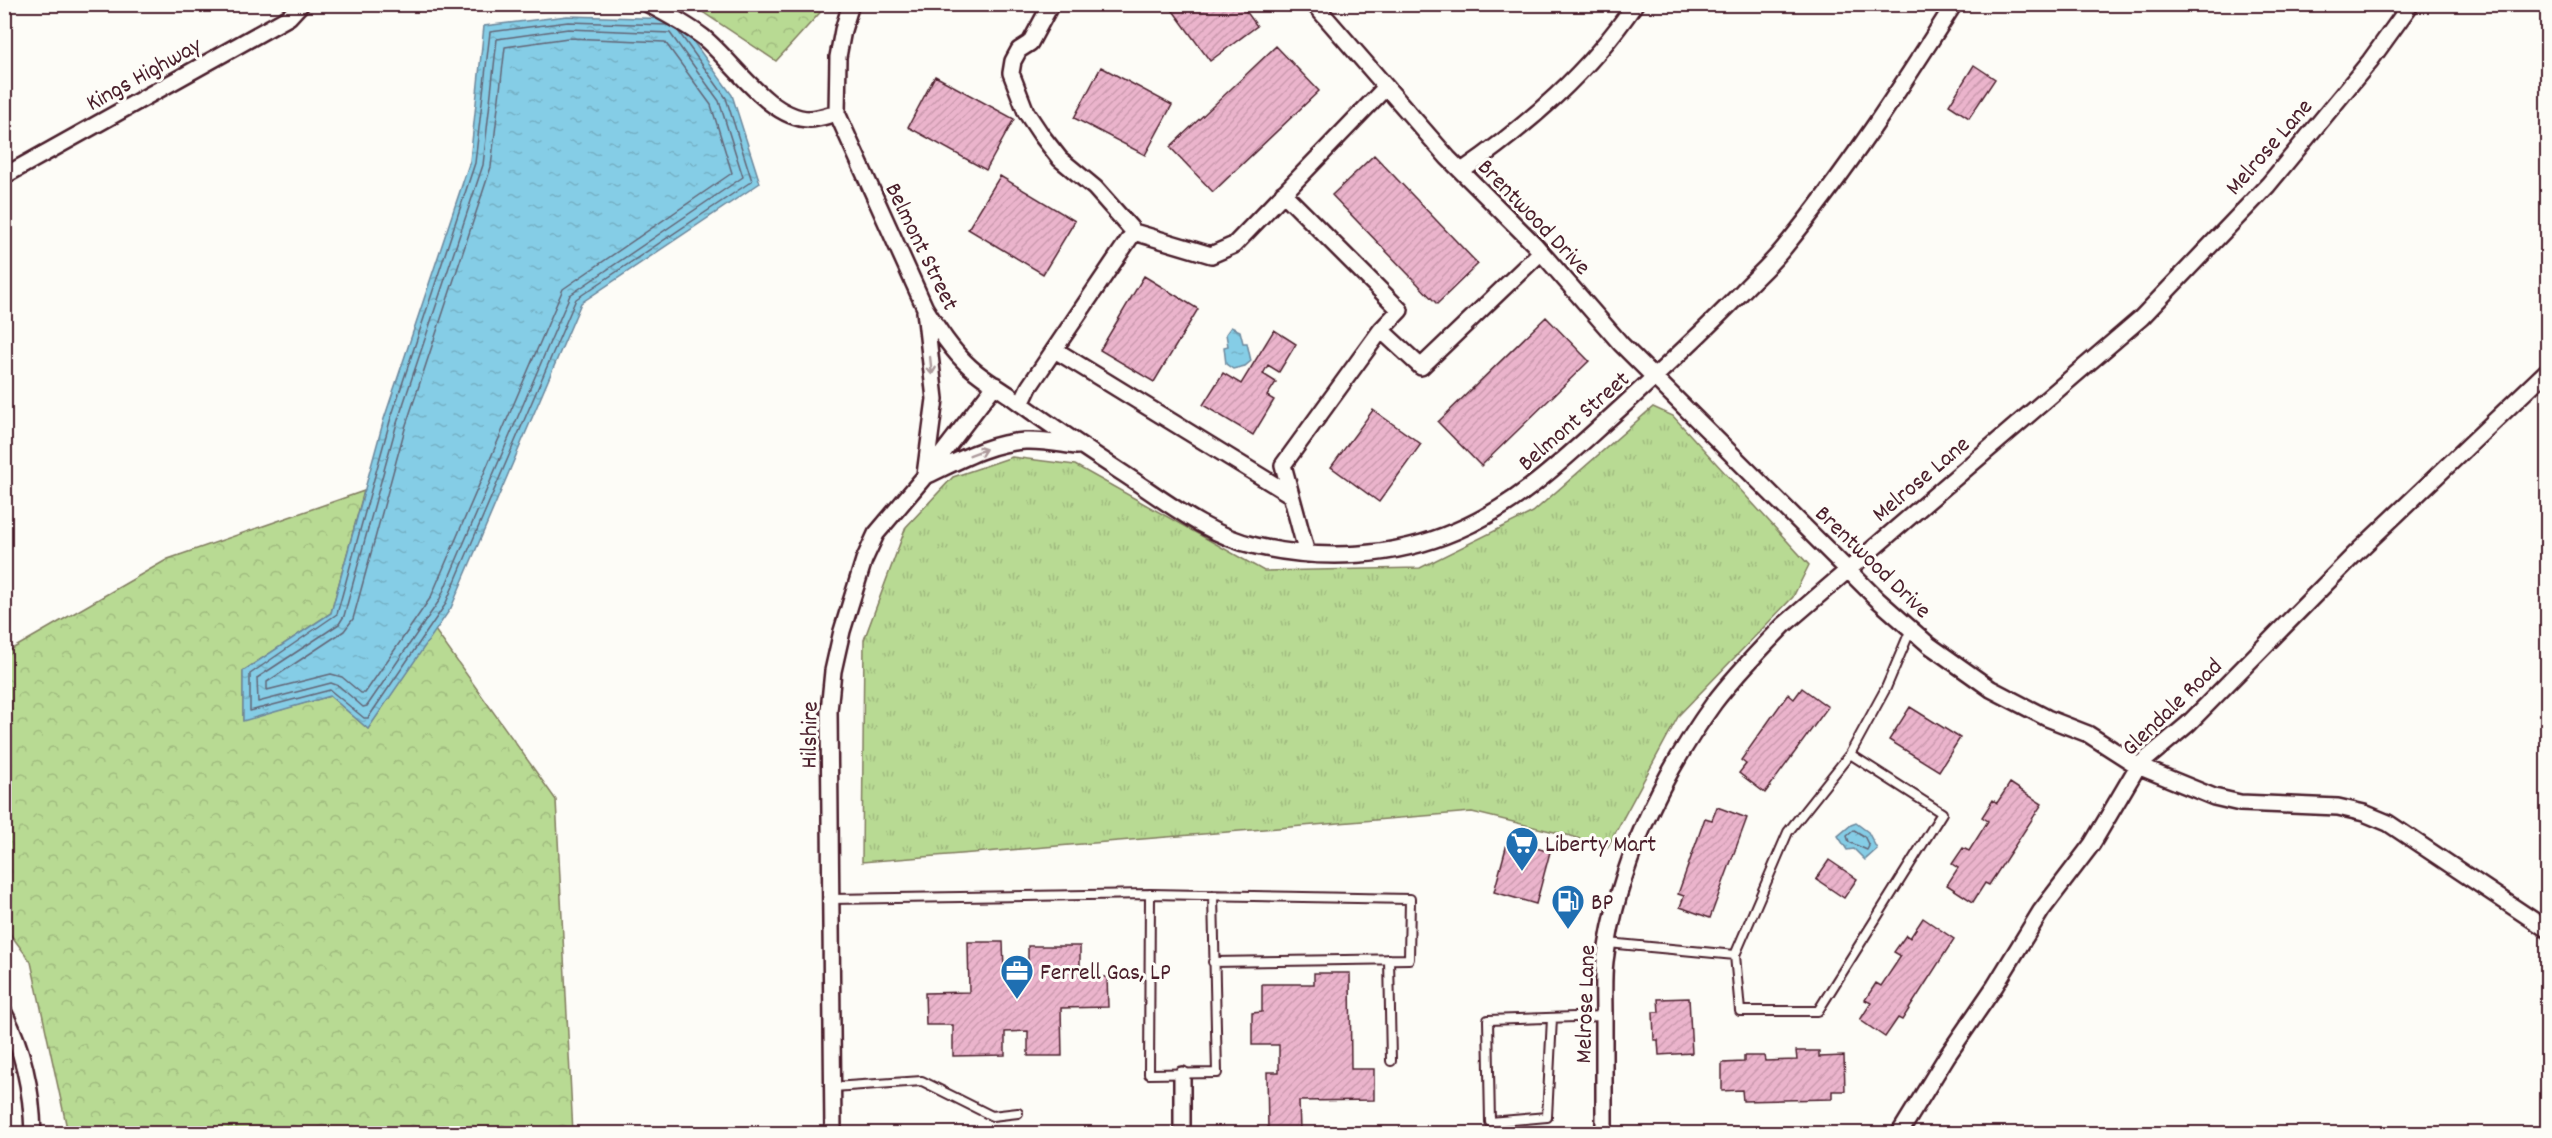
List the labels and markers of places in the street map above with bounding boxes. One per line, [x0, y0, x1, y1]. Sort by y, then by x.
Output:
supermarket icon: Liberty Mart [1504, 825, 1540, 872]
place label: Liberty Mart [1545, 829, 1656, 863]
fuel station icon: BP [1550, 883, 1586, 930]
place label: BP [1591, 887, 1613, 921]
office icon: Ferrell Gas, LP [999, 953, 1035, 1000]
place label: Ferrell Gas, LP [1040, 957, 1171, 991]

